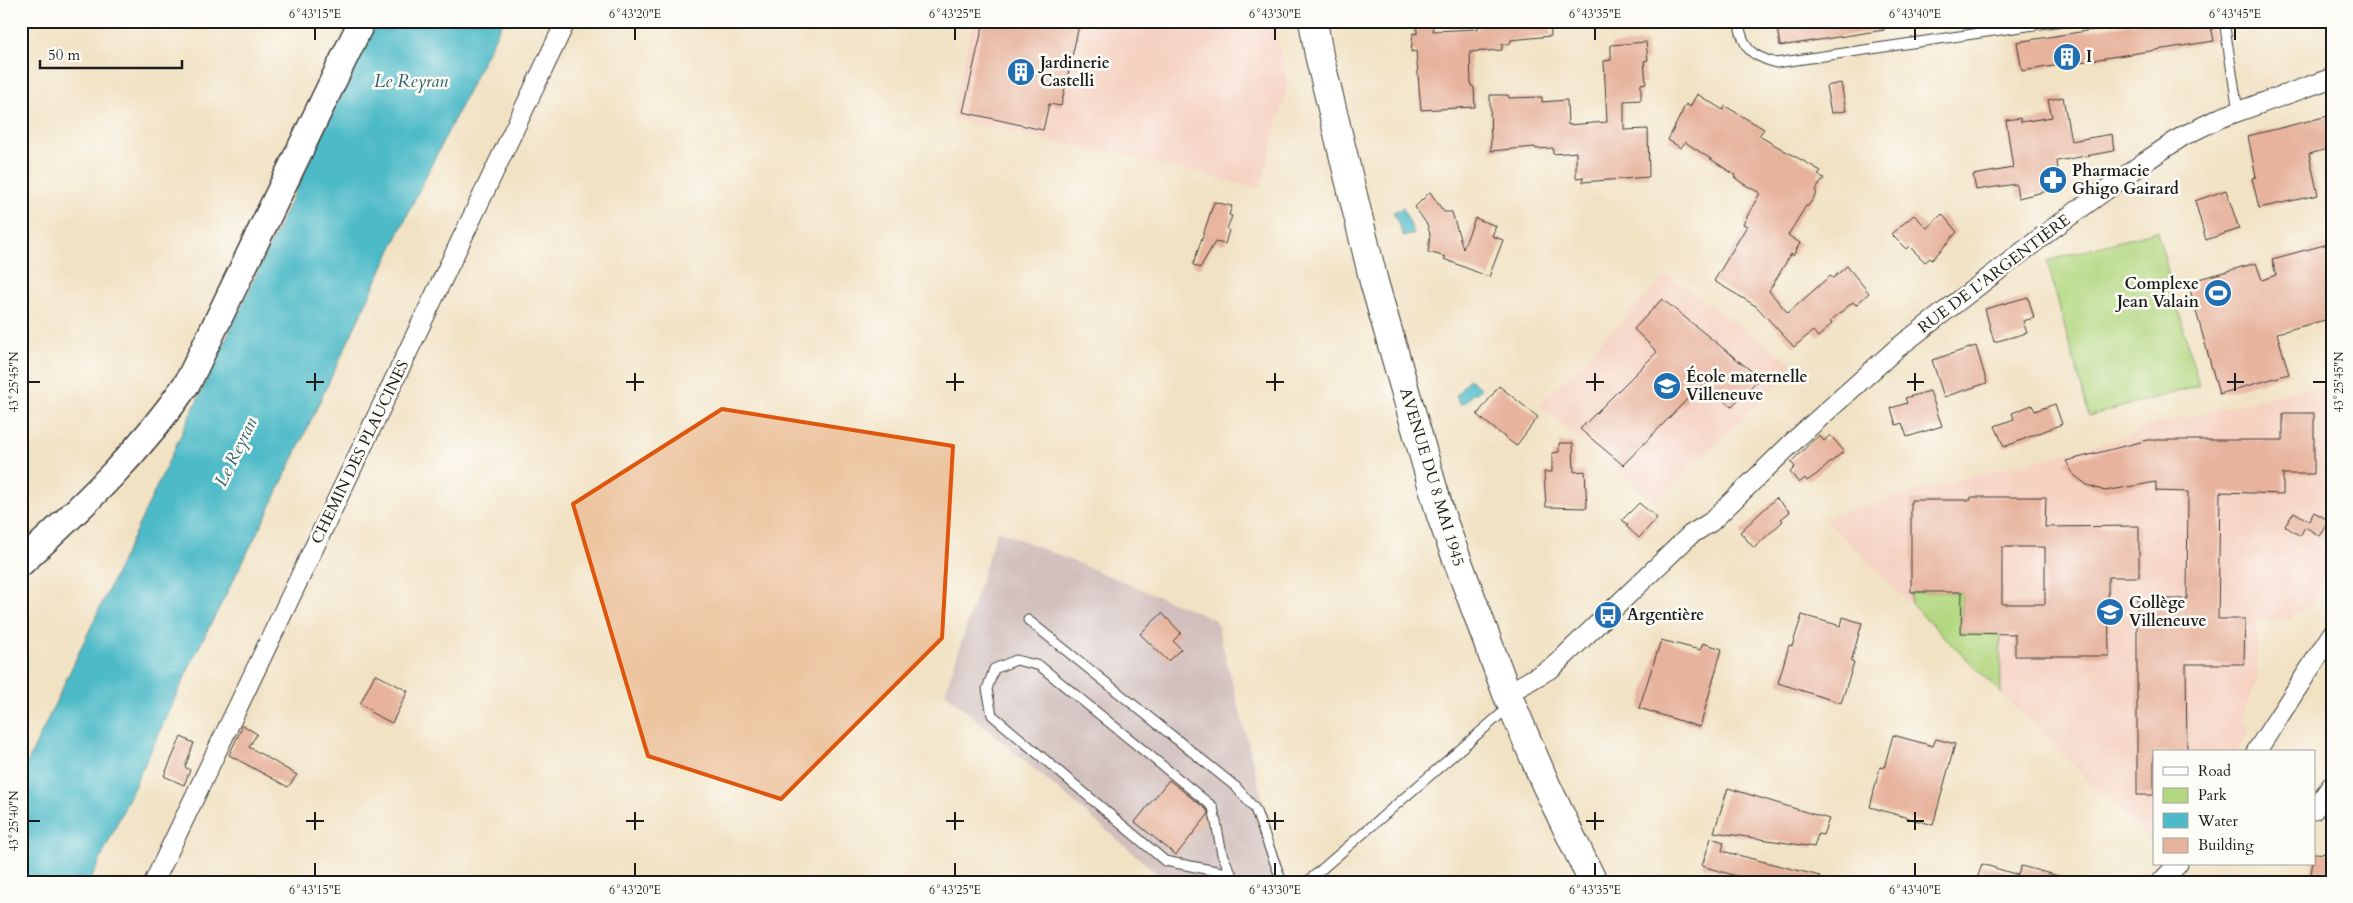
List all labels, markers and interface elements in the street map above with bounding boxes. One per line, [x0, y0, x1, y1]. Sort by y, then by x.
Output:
text: 6°43'15"E [289, 6, 341, 22]
text: 6°43'20"E [609, 6, 661, 22]
text: 6°43'25"E [929, 6, 981, 22]
text: 6°43'30"E [1249, 6, 1301, 22]
text: 6°43'35"E [1569, 6, 1621, 22]
text: 6°43'40"E [1889, 6, 1941, 22]
text: 6°43'45"E [2209, 6, 2261, 22]
scale bar [40, 38, 182, 70]
building icon: I [2052, 42, 2082, 72]
text: 50 m [48, 45, 80, 65]
place label: I [2086, 46, 2092, 68]
place label: Jardinerie Castelli [1038, 52, 1110, 92]
building icon: Jardinerie Castelli [1006, 57, 1036, 87]
water label: Le Reyran [374, 69, 448, 94]
place label: Pharmacie Ghigo Gairard [2072, 160, 2179, 200]
pharmacy icon: Pharmacie Ghigo Gairard [2038, 165, 2068, 195]
street label: RUE DE L'ARGENTIÈRE [1913, 209, 2075, 339]
place label: Complexe Jean Valain [2115, 273, 2200, 313]
sports icon: Complexe Jean Valain [2203, 278, 2233, 308]
text: 43°25'45"N [6, 351, 22, 412]
text: 43°25'45"N [2331, 351, 2347, 412]
street label: CHEMIN DES PLAUCINES [306, 356, 414, 548]
place label: École maternelle Villeneuve [1686, 365, 1808, 406]
school or university icon: École maternelle Villeneuve [1652, 371, 1682, 401]
street label: AVENUE DU 8 MAI 1945 [1394, 385, 1470, 569]
water label: Le Reyran [209, 413, 264, 491]
place label: Collège Villeneuve [2129, 592, 2206, 632]
school or university icon: Collège Villeneuve [2095, 597, 2125, 627]
bus stop icon: Argentière [1593, 600, 1623, 630]
place label: Argentière [1627, 604, 1704, 626]
legend [2153, 750, 2316, 866]
text: Road [2198, 761, 2231, 781]
text: Park [2198, 785, 2227, 805]
text: 43°25'40"N [6, 790, 22, 851]
text: Water [2197, 811, 2239, 831]
text: Building [2198, 835, 2254, 855]
text: 6°43'15"E [289, 882, 341, 898]
text: 6°43'20"E [609, 882, 661, 898]
text: 6°43'25"E [929, 882, 981, 898]
text: 6°43'30"E [1249, 882, 1301, 898]
text: 6°43'35"E [1569, 882, 1621, 898]
text: 6°43'40"E [1889, 882, 1941, 898]

